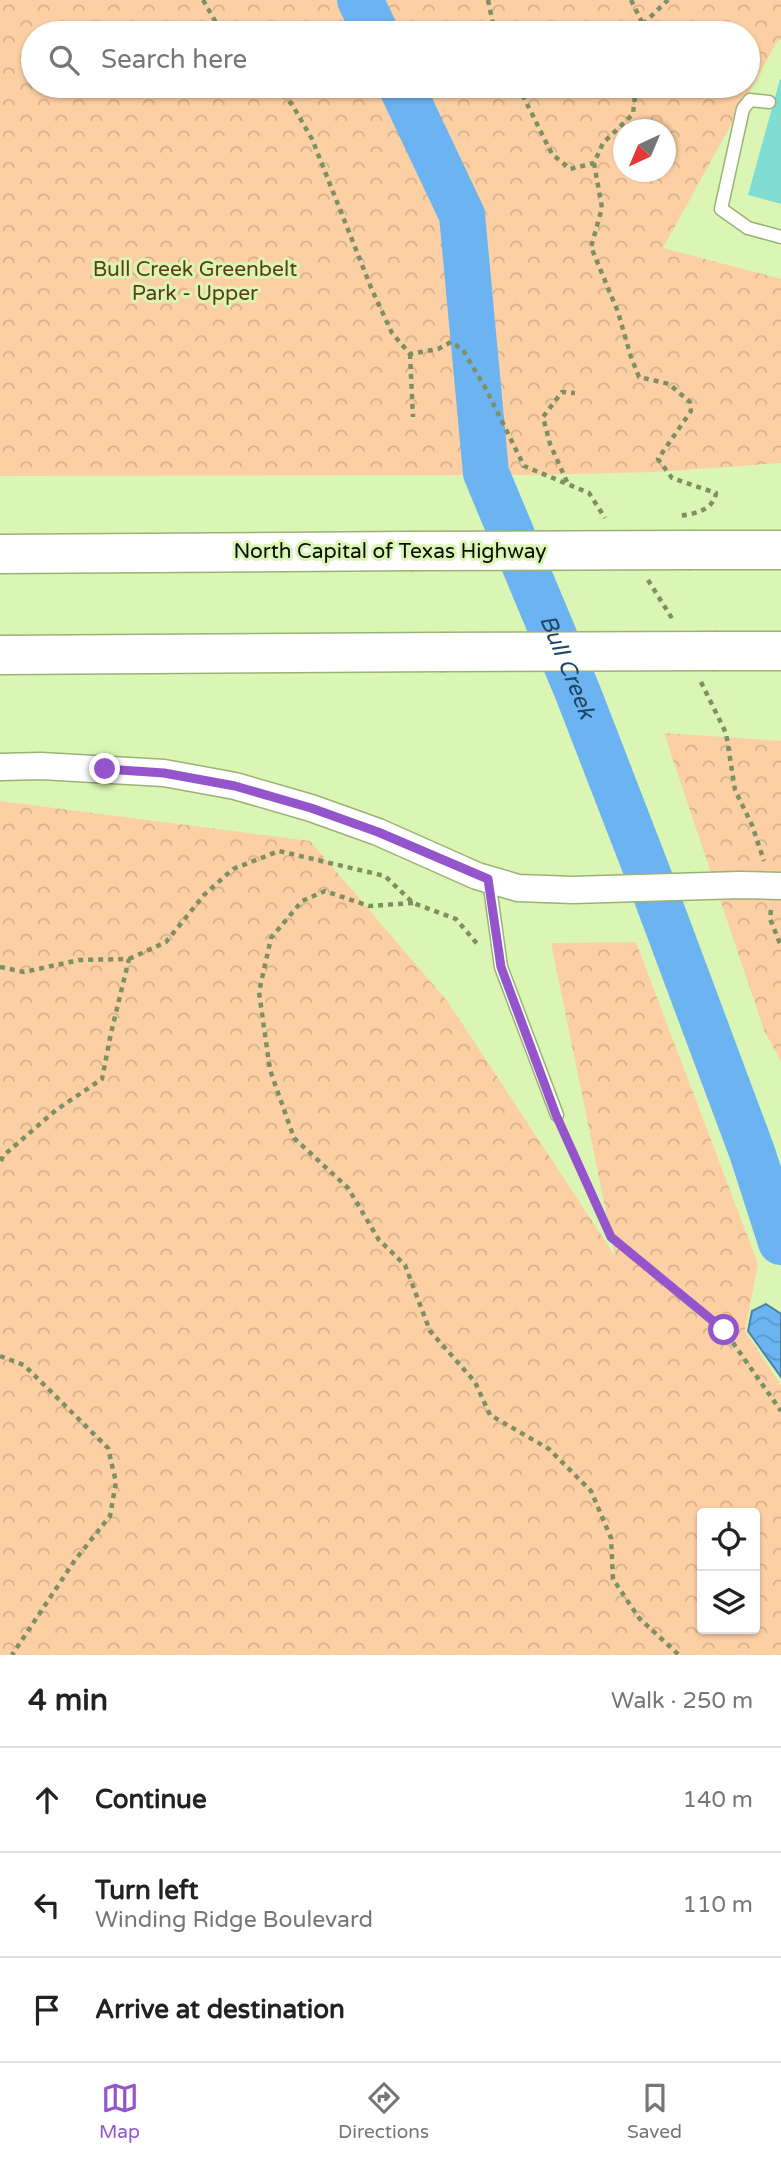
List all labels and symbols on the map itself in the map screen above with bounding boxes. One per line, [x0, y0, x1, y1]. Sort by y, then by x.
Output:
north arrow [613, 119, 676, 182]
park label: Bull Creek Greenbelt Park - Upper [93, 257, 297, 306]
street label: North Capital of Texas Highway [233, 539, 547, 564]
water label: Bull Creek [533, 611, 601, 724]
route end [89, 753, 120, 784]
route start [708, 1314, 739, 1345]

